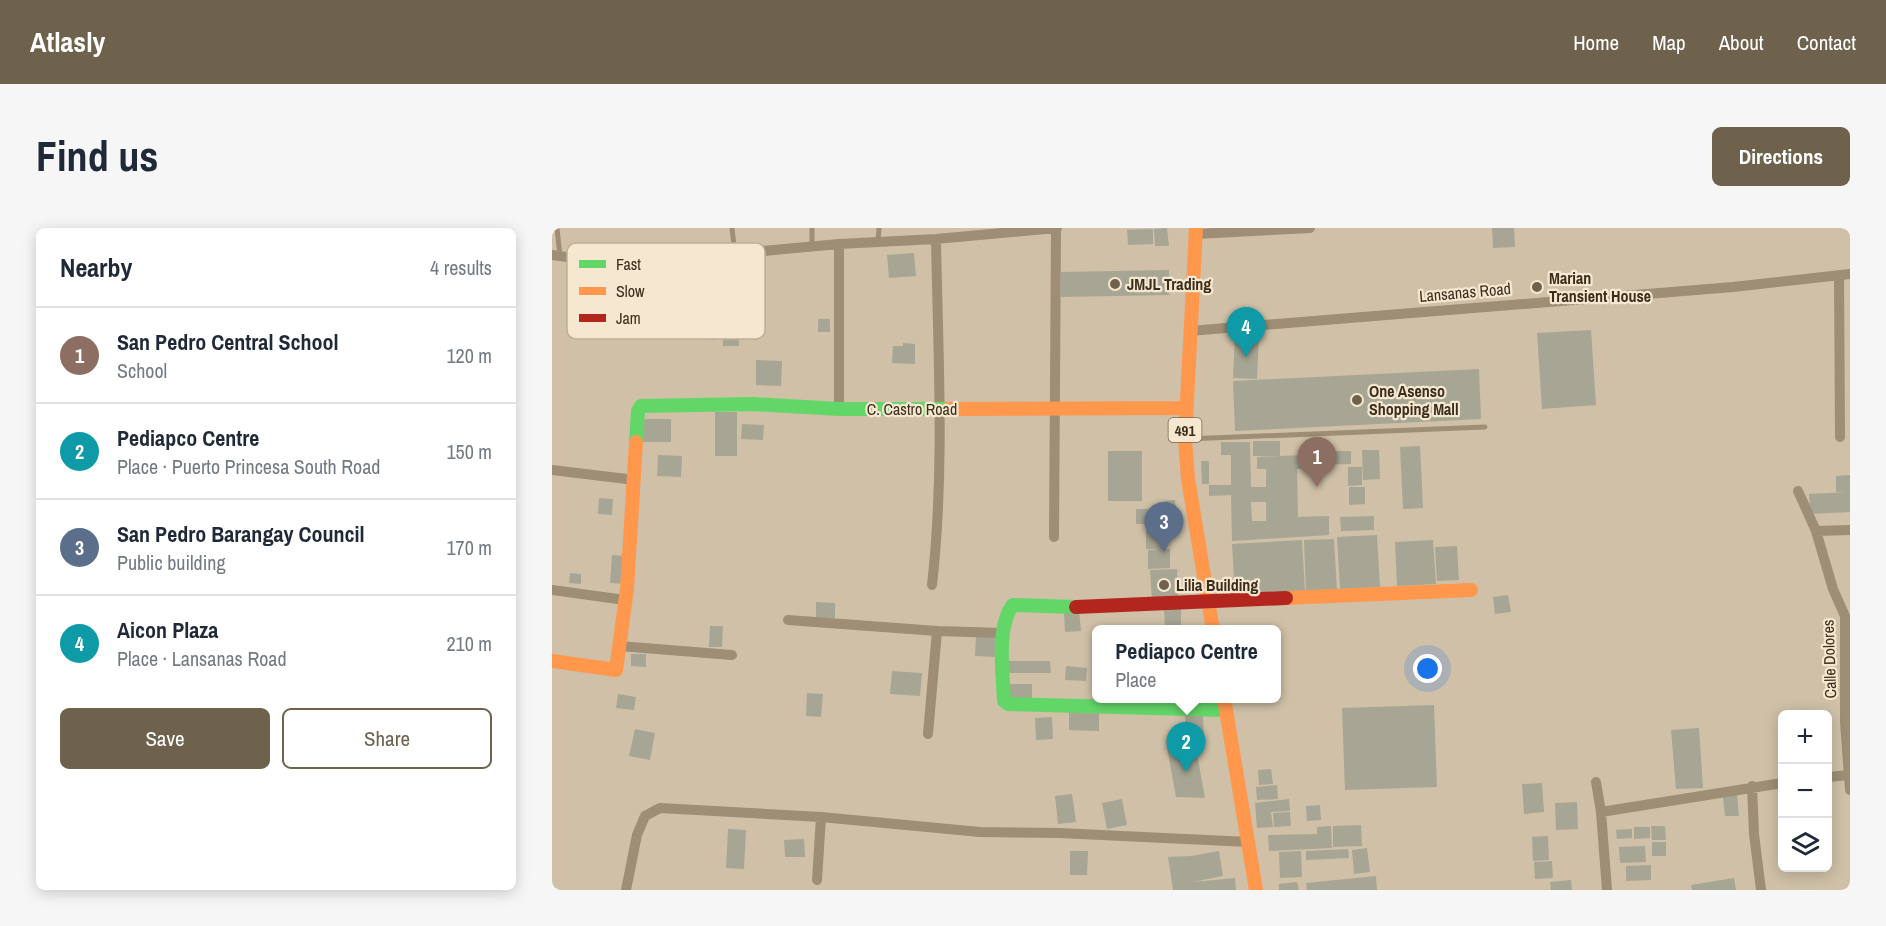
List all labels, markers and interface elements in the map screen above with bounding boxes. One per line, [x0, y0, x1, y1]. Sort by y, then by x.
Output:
text: Atlasly [30, 23, 105, 61]
text: Home [1573, 28, 1619, 57]
text: Map [1652, 28, 1686, 57]
text: About [1719, 28, 1764, 57]
text: Contact [1797, 28, 1856, 57]
button: Directions [1712, 127, 1850, 186]
text: Find us [36, 128, 158, 184]
legend [567, 243, 765, 339]
text: Nearby [60, 250, 132, 285]
text: Fast [616, 253, 641, 275]
text: 4 results [430, 254, 492, 281]
place label: Marian Transient House [1549, 267, 1651, 307]
place label: JMJL Trading [1127, 273, 1211, 295]
marker: JMJL Trading [1108, 277, 1122, 291]
street label: Lansanas Road [1418, 277, 1512, 307]
text: Slow [616, 280, 645, 302]
marker: Marian Transient House [1530, 280, 1544, 294]
text: Jam [616, 307, 641, 329]
pin: 4 [1226, 308, 1266, 357]
text: San Pedro Central School [117, 327, 339, 357]
text: 1 [75, 342, 84, 369]
text: 120 m [446, 342, 492, 369]
text: School [117, 357, 167, 384]
place label: One Asenso Shopping Mall [1369, 380, 1459, 420]
marker: One Asenso Shopping Mall [1350, 393, 1364, 407]
street label: C. Castro Road [867, 398, 957, 420]
road number: 491 [1168, 418, 1202, 442]
text: Pediapco Centre [117, 423, 259, 453]
text: 2 [75, 438, 84, 465]
text: 150 m [446, 438, 492, 465]
pin: 1 [1298, 438, 1336, 487]
text: Place · Puerto Princesa South Road [117, 453, 380, 480]
pin: 3 [1144, 502, 1184, 552]
text: San Pedro Barangay Council [117, 519, 365, 549]
text: 3 [75, 534, 84, 561]
text: 170 m [446, 534, 492, 561]
text: Public building [117, 549, 226, 576]
place label: Lilia Building [1176, 574, 1258, 596]
marker: Lilia Building [1157, 578, 1171, 592]
text: Aicon Plaza [117, 615, 218, 645]
street label: Calle Dolores [1817, 619, 1841, 699]
popup [1092, 625, 1281, 703]
text: 4 [75, 630, 84, 657]
text: 210 m [446, 630, 492, 657]
text: Pediapco Centre [1115, 636, 1258, 666]
text: Place · Lansanas Road [117, 645, 287, 672]
your location [1413, 654, 1442, 683]
text: Place [1115, 666, 1156, 693]
button: Save [60, 708, 270, 769]
button: Share [282, 708, 492, 769]
map controls [1778, 710, 1832, 872]
button: + [1778, 710, 1832, 764]
pin: 2 [1166, 722, 1206, 772]
button: − [1778, 764, 1832, 818]
button: layers [1778, 818, 1832, 872]

